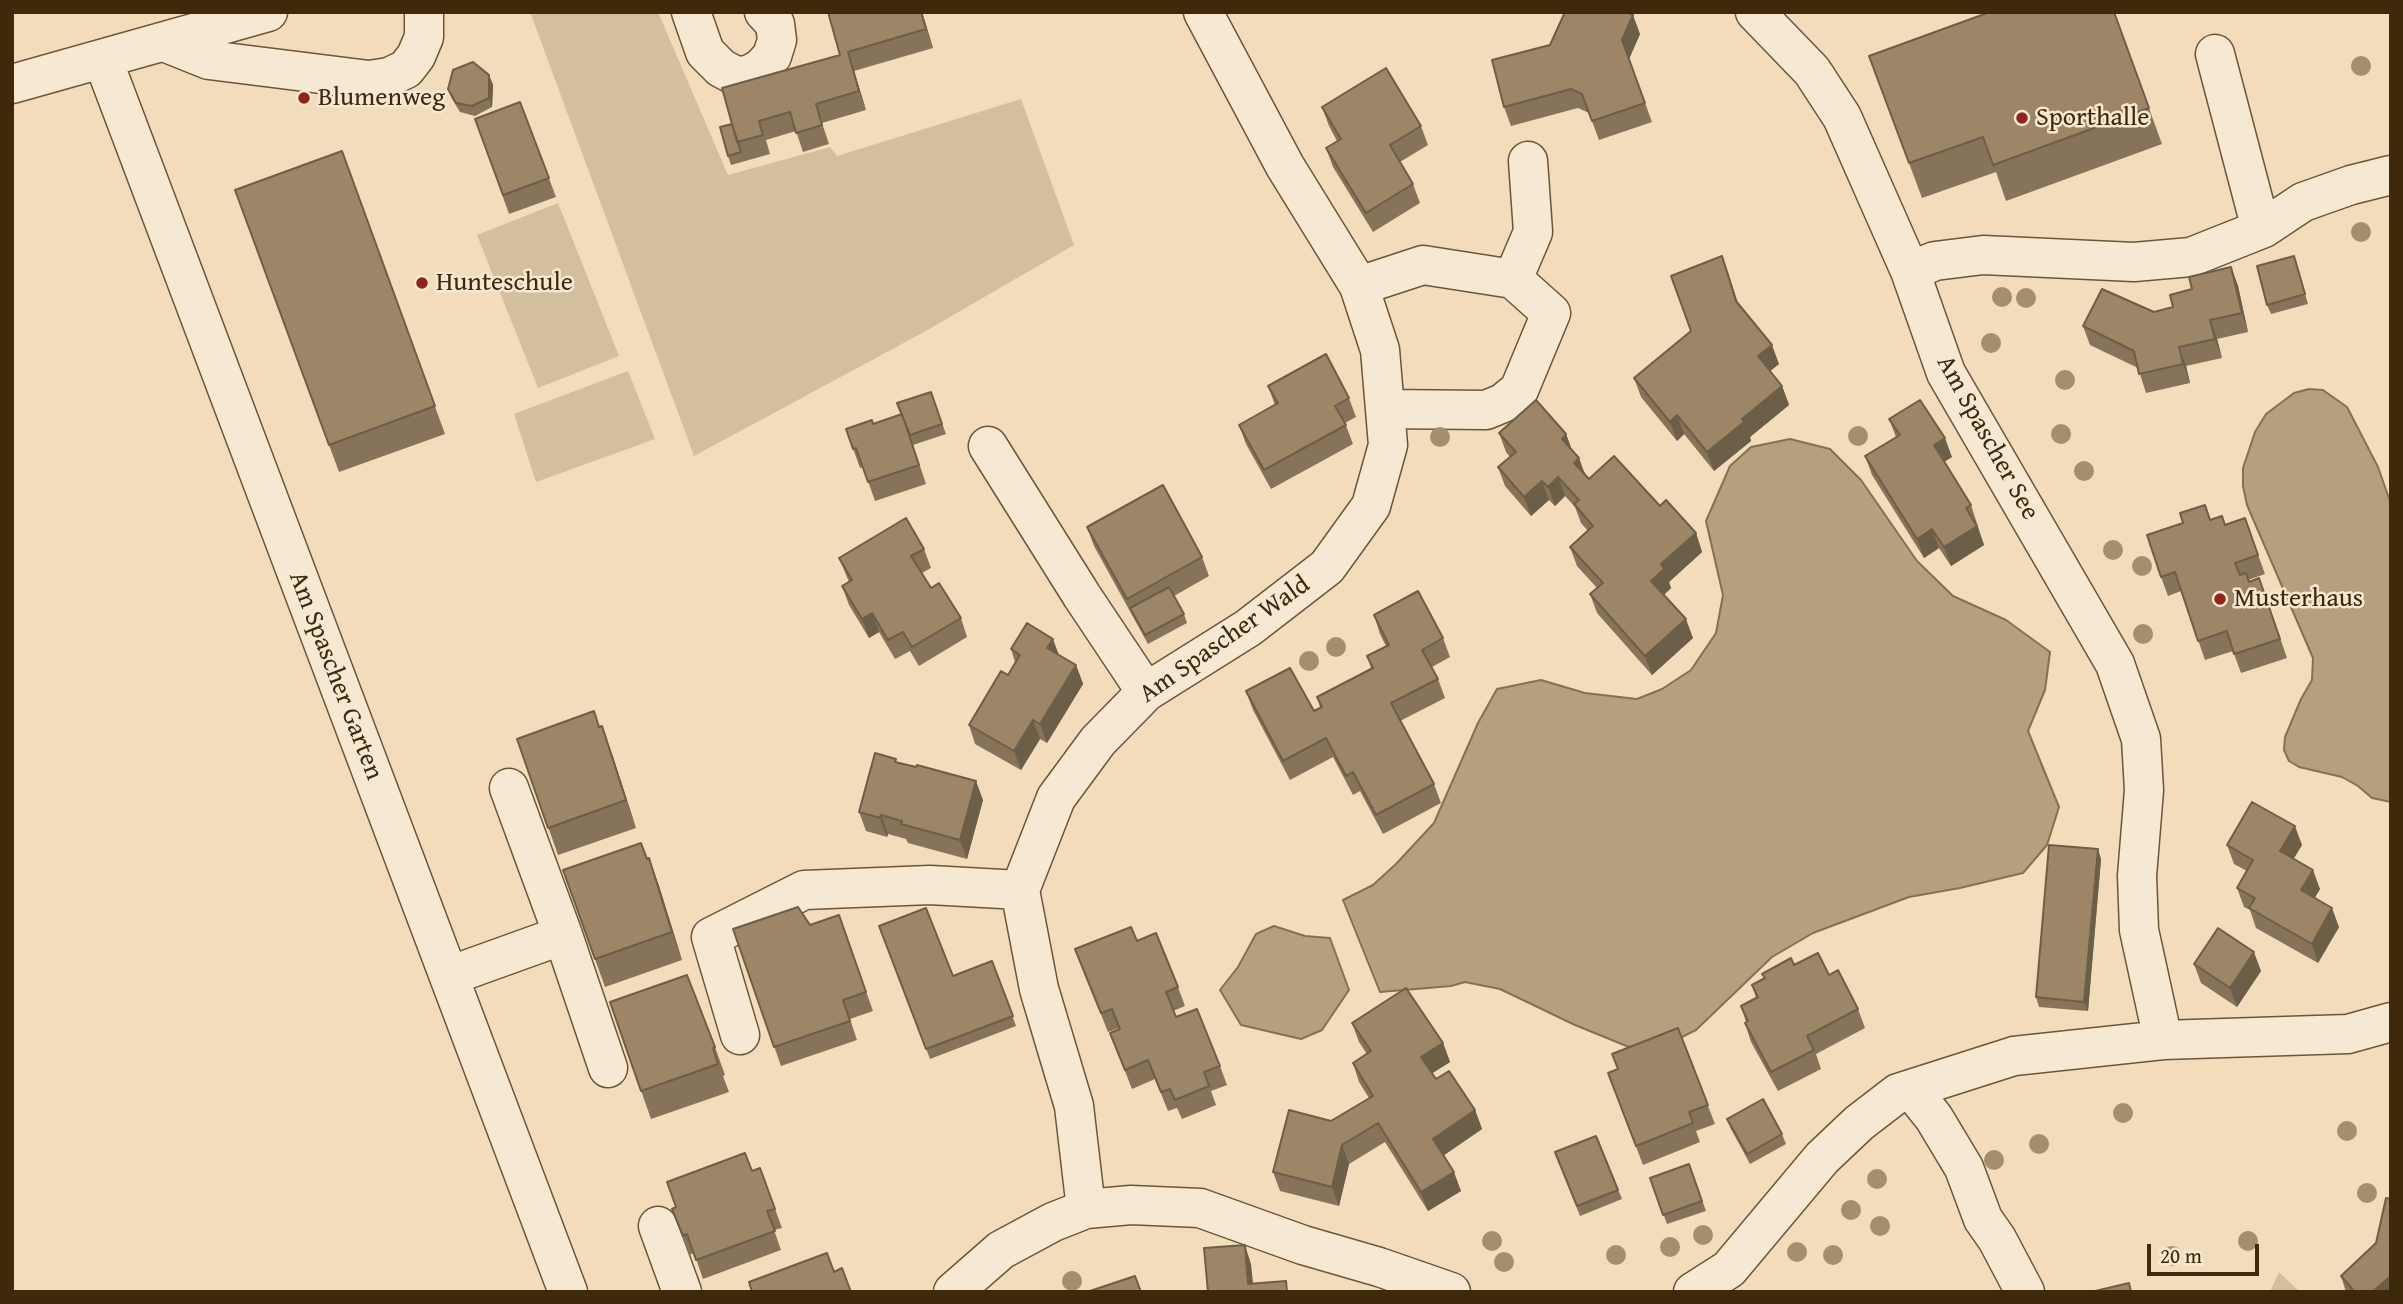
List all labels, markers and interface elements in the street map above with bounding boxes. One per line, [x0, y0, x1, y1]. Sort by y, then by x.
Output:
place label: Blumenweg [318, 82, 445, 114]
marker: Blumenweg [296, 90, 312, 106]
place label: Sporthalle [2036, 102, 2150, 134]
marker: Sporthalle [2014, 110, 2030, 126]
place label: Hunteschule [436, 267, 573, 299]
marker: Hunteschule [414, 275, 430, 291]
street label: Am Spascher See [1929, 350, 2045, 526]
street label: Am Spascher Garten [281, 567, 389, 785]
street label: Am Spascher Wald [1134, 570, 1316, 710]
place label: Musterhaus [2234, 583, 2363, 615]
marker: Musterhaus [2212, 591, 2228, 607]
scale bar [2151, 1230, 2263, 1274]
text: 20 m [2160, 1240, 2202, 1271]

